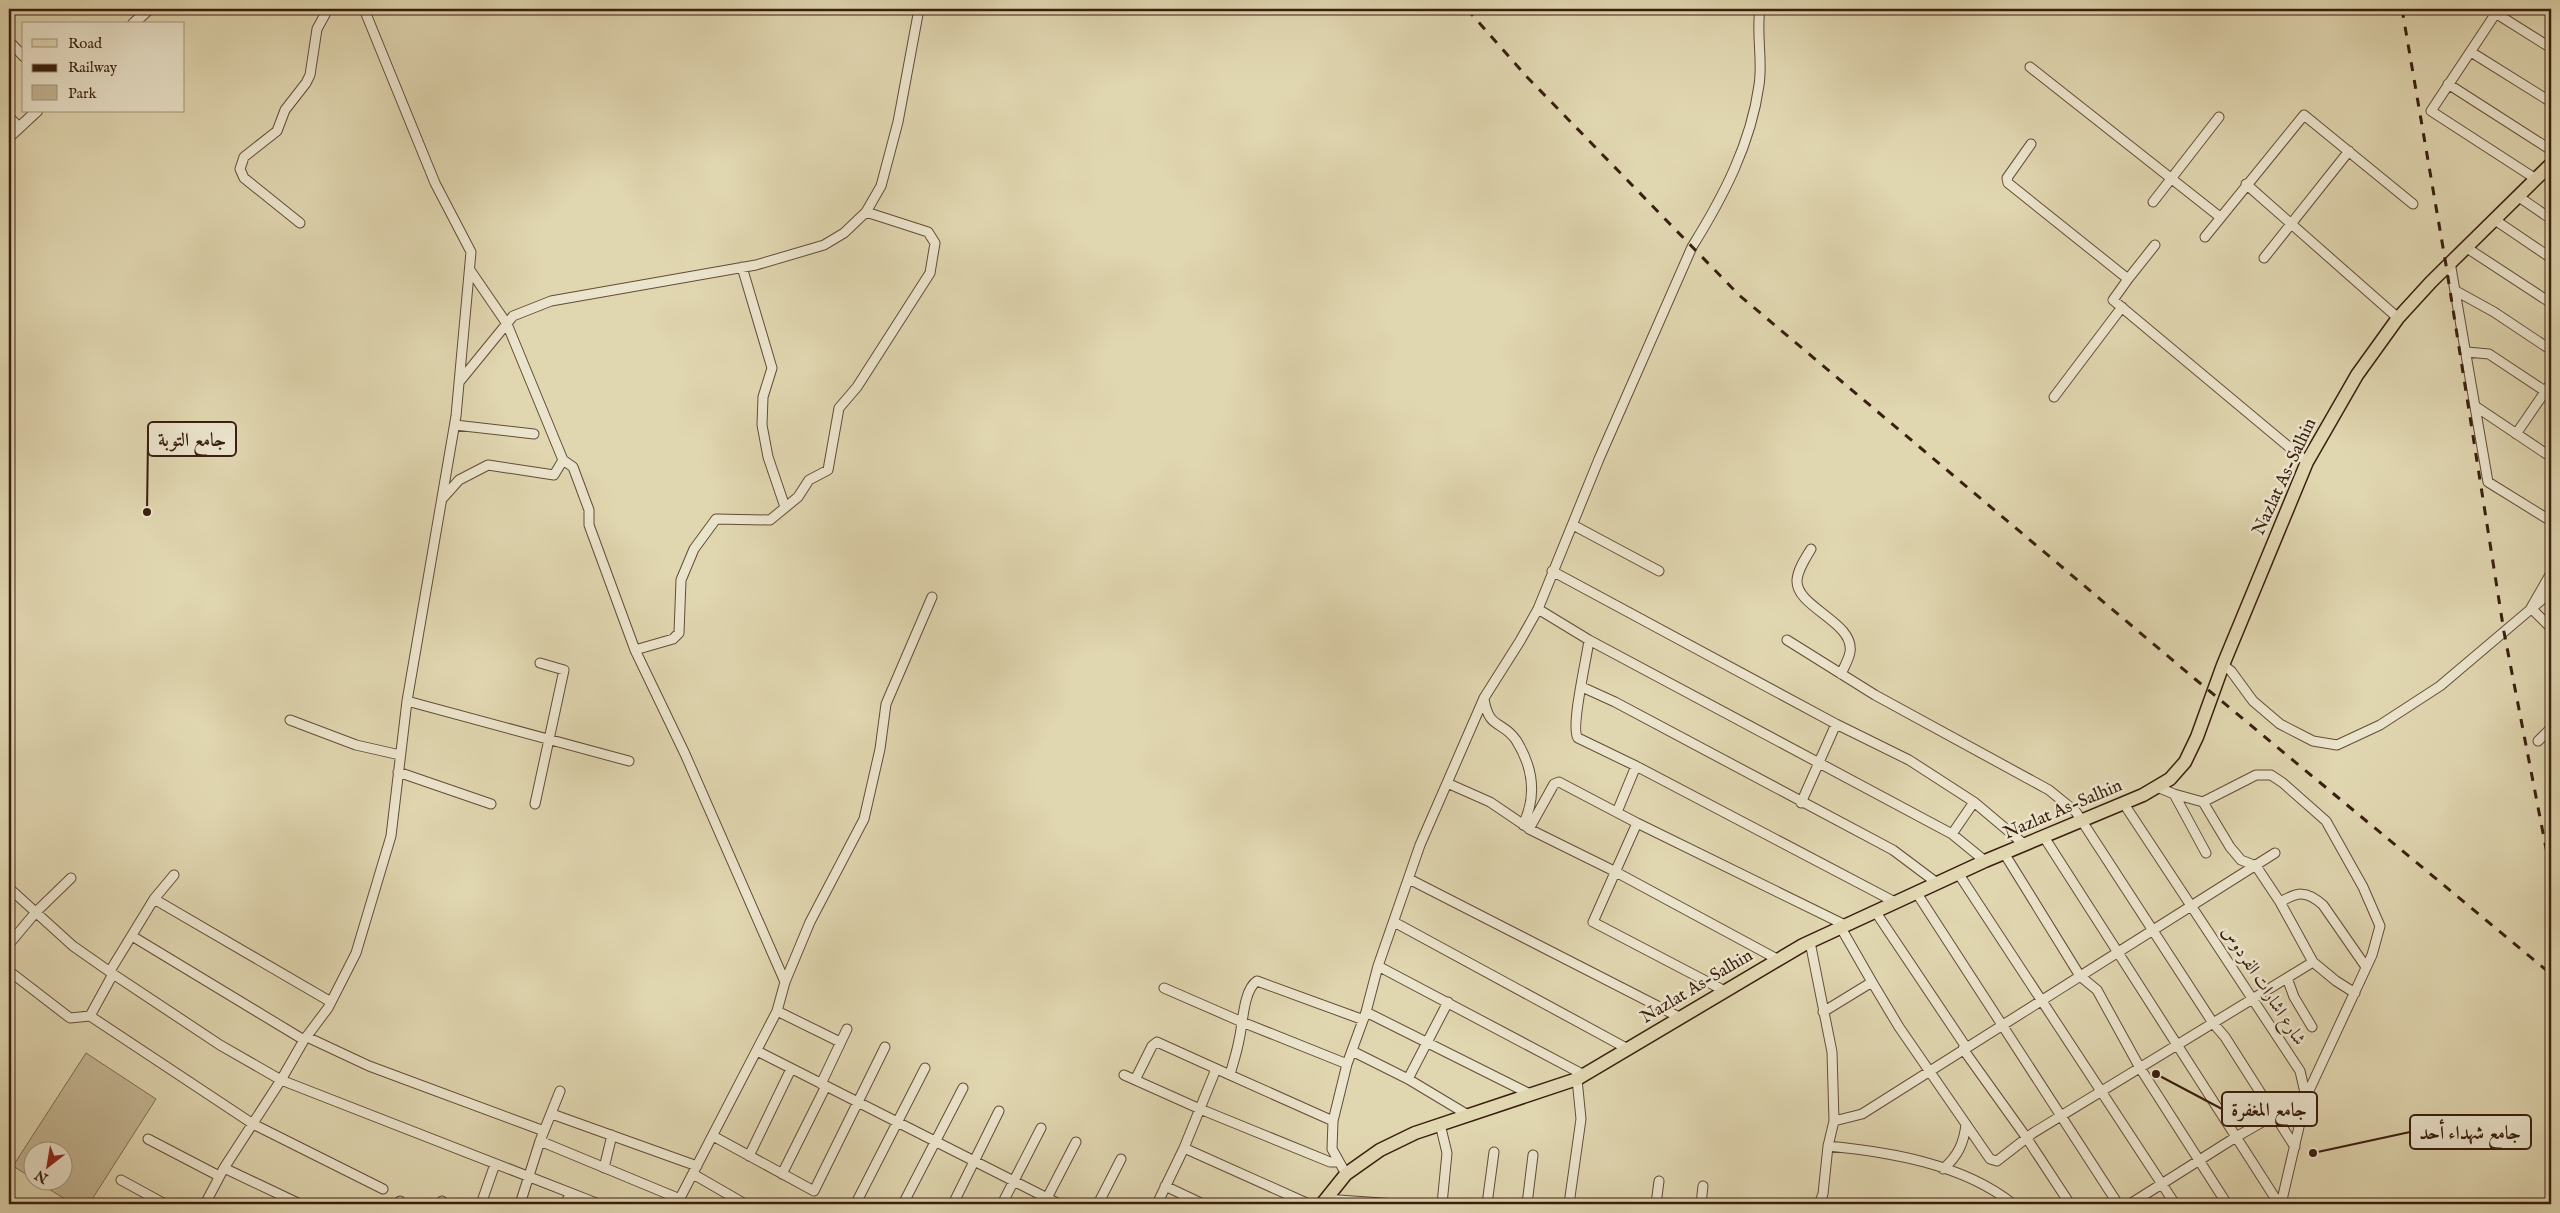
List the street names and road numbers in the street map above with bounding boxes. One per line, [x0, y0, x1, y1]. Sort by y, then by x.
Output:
street label: Nazlat As-Salhin [2248, 414, 2322, 539]
street label: Nazlat As-Salhin [2000, 774, 2126, 845]
street label: شارع اشارات الفردوس [2214, 922, 2310, 1051]
street label: Nazlat As-Salhin [1637, 944, 1758, 1030]

